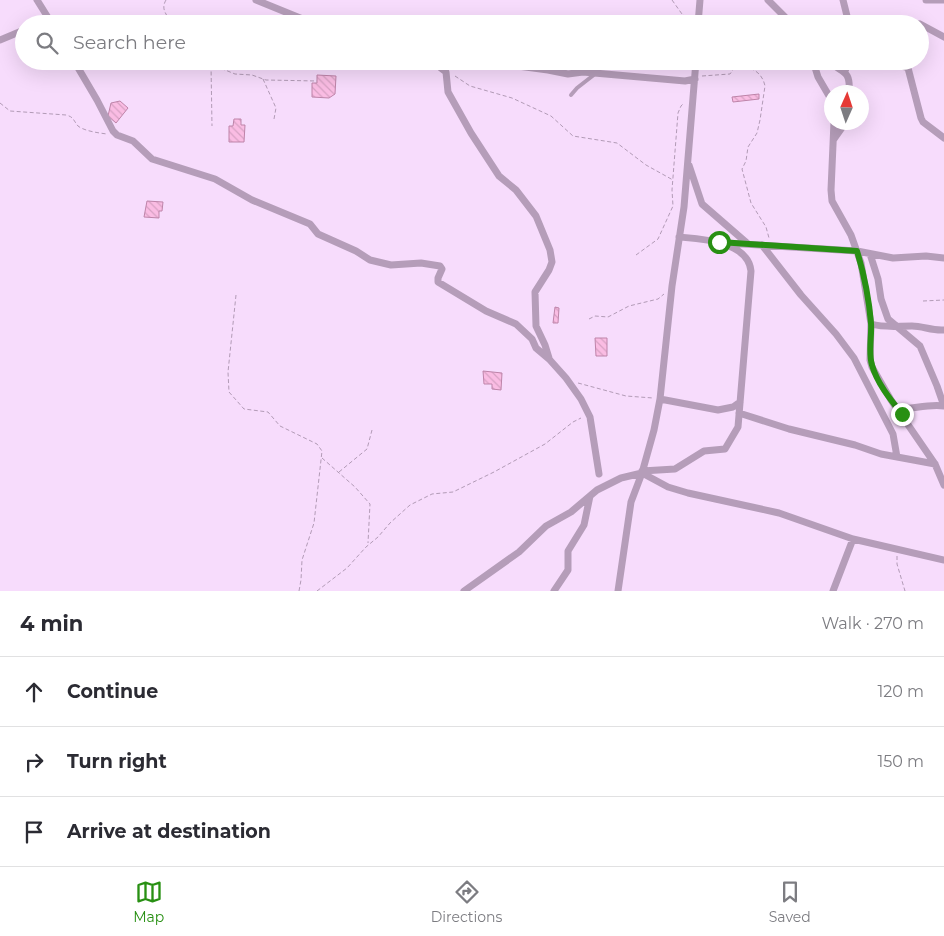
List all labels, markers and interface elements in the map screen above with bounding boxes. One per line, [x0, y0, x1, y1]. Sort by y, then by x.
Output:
search box [15, 15, 929, 70]
icon: search [33, 29, 61, 57]
text: Search here [73, 31, 186, 54]
north arrow [824, 85, 869, 130]
route start [708, 231, 731, 254]
route end [891, 403, 914, 426]
text: 4 min [20, 611, 83, 636]
text: Walk · 270 m [821, 614, 924, 633]
icon: ahead [20, 678, 48, 706]
text: Continue [67, 680, 158, 703]
text: 120 m [877, 682, 924, 701]
icon: right [20, 748, 48, 776]
text: Turn right [67, 750, 167, 773]
text: 150 m [877, 752, 924, 771]
icon: arrive [20, 818, 48, 846]
text: Arrive at destination [67, 820, 271, 843]
tab: Map [133, 878, 164, 926]
tab: Directions [431, 878, 502, 926]
tab: Saved [769, 878, 811, 926]

